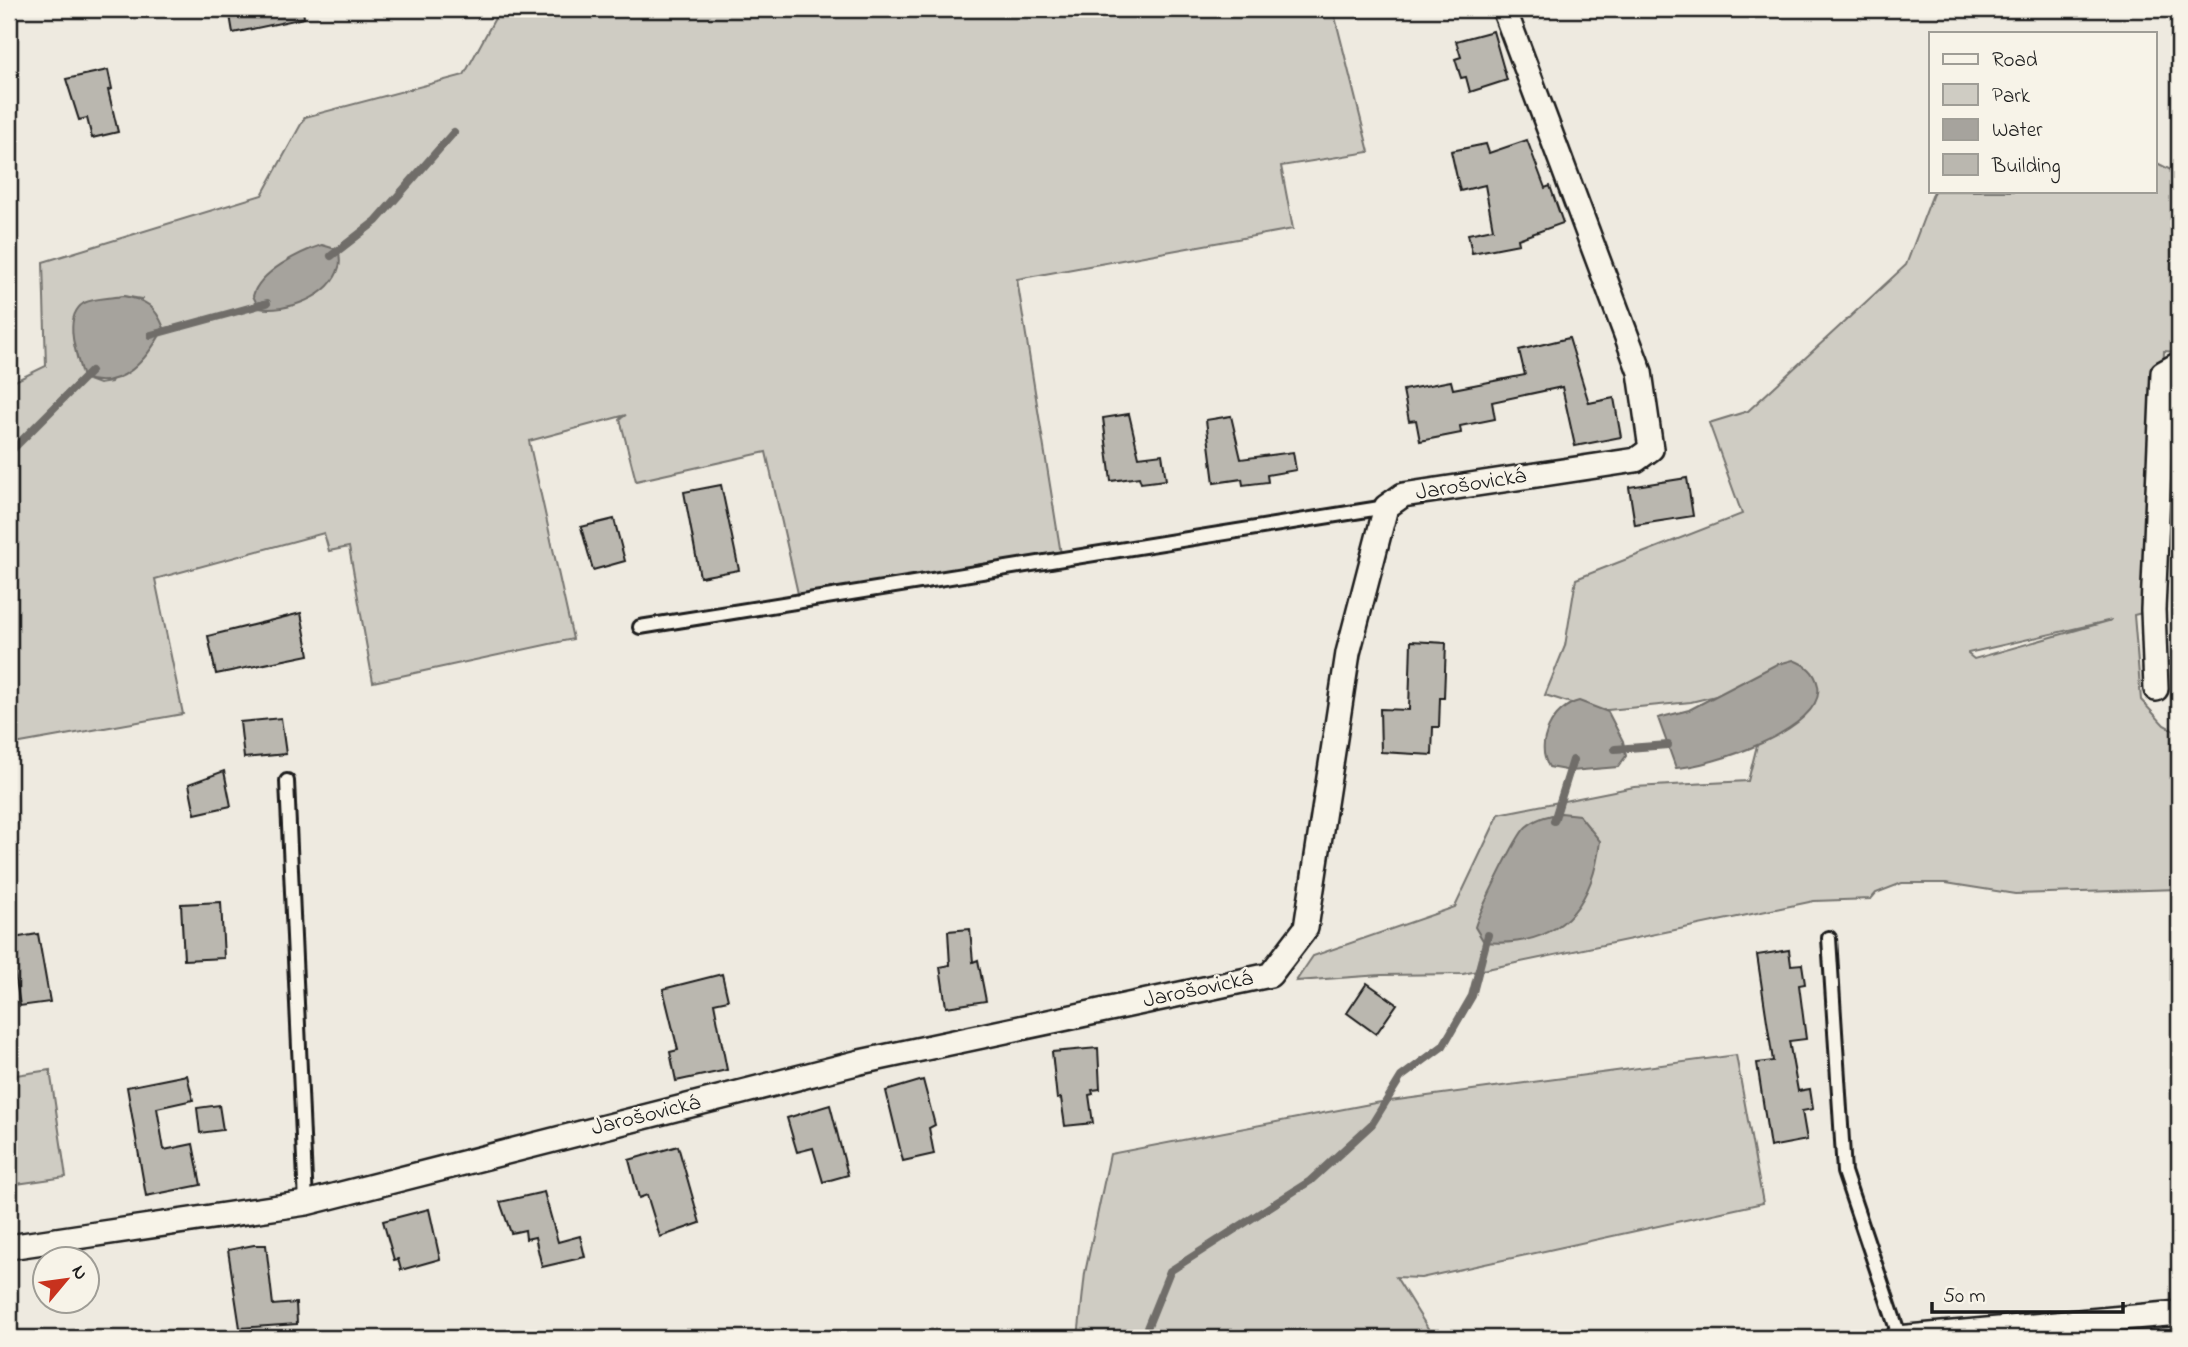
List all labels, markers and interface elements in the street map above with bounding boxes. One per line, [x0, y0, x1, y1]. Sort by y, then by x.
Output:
legend [1929, 32, 2156, 192]
text: Road [1992, 46, 2038, 76]
text: Park [1992, 82, 2031, 112]
text: Water [1992, 116, 2043, 146]
text: Building [1991, 152, 2061, 184]
street label: Jarošovická [1413, 460, 1529, 510]
street label: Jarošovická [1140, 962, 1256, 1018]
street label: Jarošovická [588, 1086, 704, 1145]
north arrow [32, 1246, 102, 1316]
text: N [64, 1261, 94, 1285]
scale bar [1932, 1270, 2123, 1314]
text: 50 m [1943, 1282, 1986, 1312]

